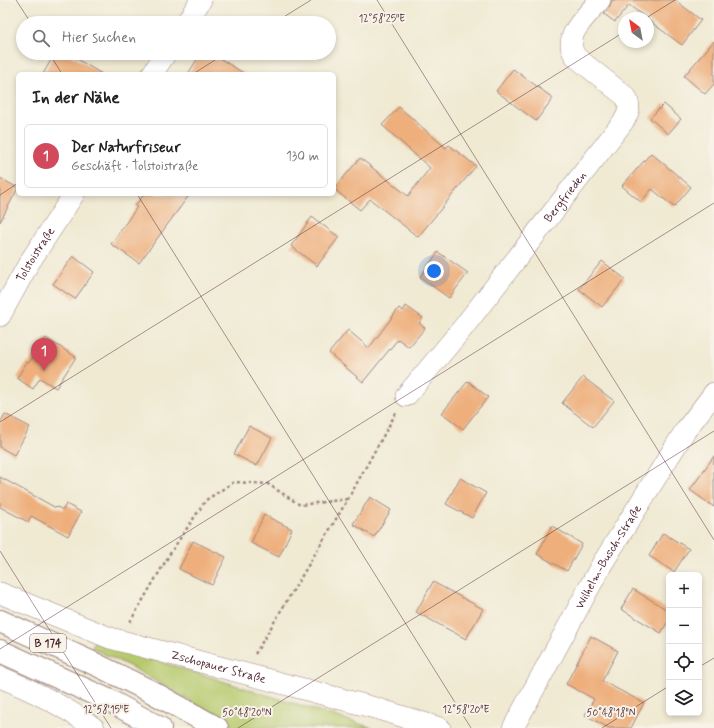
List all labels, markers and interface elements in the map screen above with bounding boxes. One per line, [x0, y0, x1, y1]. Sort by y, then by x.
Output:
text: 12°58'25"E [359, 12, 405, 26]
north arrow [618, 12, 654, 48]
search box [16, 16, 336, 60]
icon: search [30, 27, 52, 49]
text: Hier suchen [62, 28, 136, 48]
text: In der Nähe [32, 87, 120, 109]
text: Der Naturfriseur [71, 138, 181, 158]
text: 1 [43, 148, 49, 165]
text: 130 m [286, 148, 319, 165]
text: Geschäft · Tolstoistraße [71, 158, 198, 175]
street label: Bergfrieden [541, 168, 591, 226]
street label: Tolstoistraße [13, 224, 59, 285]
your location [424, 261, 444, 281]
pin: 1 [31, 338, 57, 371]
street label: Wilhelm-Busch-Straße [572, 502, 646, 612]
map controls [666, 572, 702, 716]
button: + [666, 572, 702, 608]
button: − [666, 608, 702, 644]
road number: B 174 [30, 634, 66, 652]
button: locate [666, 644, 702, 680]
street label: Zschopauer Straße [169, 647, 268, 688]
button: layers [666, 680, 702, 716]
text: 12°58'15"E [83, 703, 129, 717]
text: 12°58'20"E [443, 703, 490, 717]
text: 50°48'20"N [222, 706, 272, 720]
text: 50°48'18"N [587, 706, 636, 720]

